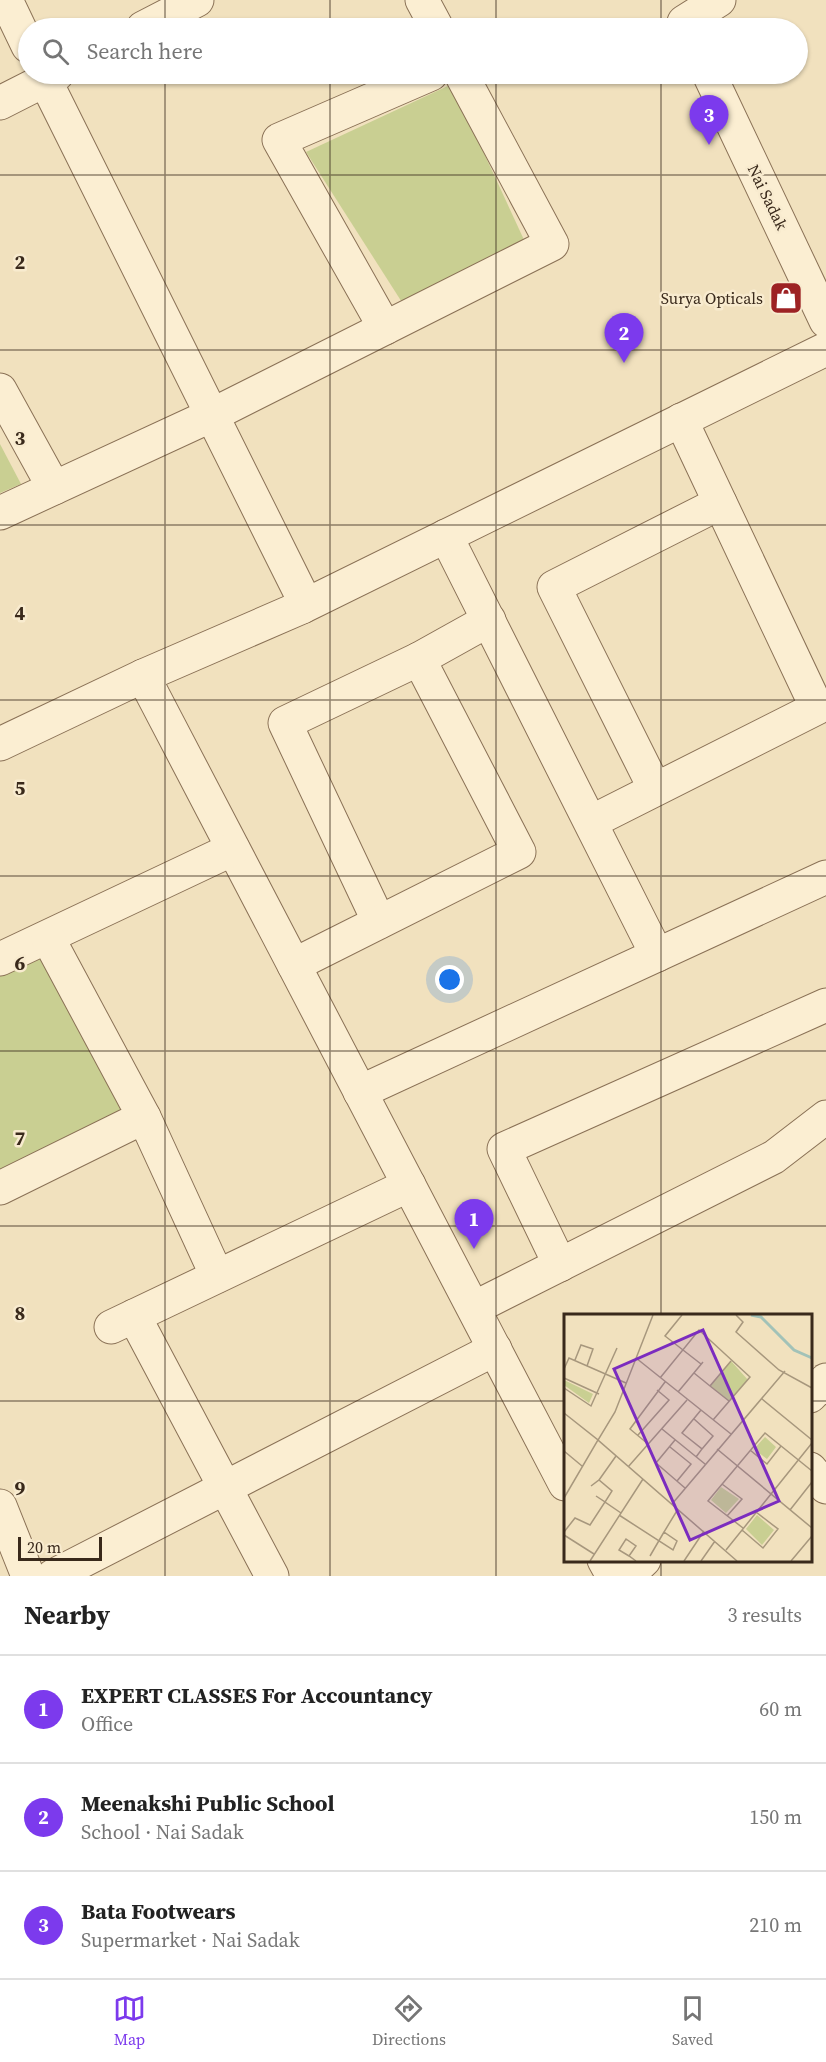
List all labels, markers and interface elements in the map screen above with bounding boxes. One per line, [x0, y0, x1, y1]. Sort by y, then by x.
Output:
search box [18, 18, 808, 84]
icon: search [39, 35, 72, 68]
text: Search here [87, 36, 203, 66]
pin: 3 [690, 96, 728, 145]
street label: Nai Sadak [743, 161, 793, 234]
text: 2 [15, 248, 26, 276]
shop icon: Surya Opticals [768, 280, 804, 316]
place label: Surya Opticals [661, 287, 763, 309]
pin: 2 [604, 314, 644, 363]
text: 3 [15, 424, 26, 452]
text: 4 [15, 599, 26, 627]
text: 5 [15, 774, 26, 802]
text: 6 [15, 949, 26, 977]
your location [435, 965, 464, 994]
text: 7 [15, 1124, 26, 1152]
pin: 1 [454, 1200, 494, 1249]
text: 8 [15, 1299, 25, 1327]
inset map [564, 1314, 811, 1561]
text: 9 [15, 1474, 26, 1502]
scale bar [18, 1534, 102, 1562]
text: 20 m [27, 1536, 61, 1558]
text: Nearby [24, 1597, 110, 1633]
text: 3 results [727, 1601, 802, 1629]
text: EXPERT CLASSES For Accountancy [81, 1680, 433, 1710]
text: 1 [38, 1695, 49, 1723]
text: 60 m [759, 1695, 802, 1723]
text: Office [81, 1710, 133, 1738]
text: Meenakshi Public School [81, 1788, 335, 1818]
text: 2 [38, 1803, 49, 1831]
text: 150 m [749, 1803, 802, 1831]
text: School · Nai Sadak [81, 1818, 244, 1846]
text: Bata Footwears [81, 1896, 236, 1926]
text: 3 [38, 1911, 49, 1939]
text: 210 m [749, 1911, 802, 1939]
text: Supermarket · Nai Sadak [81, 1926, 300, 1954]
tab: Map [113, 1992, 146, 2050]
tab: Directions [372, 1992, 446, 2050]
tab: Saved [672, 1992, 713, 2050]

